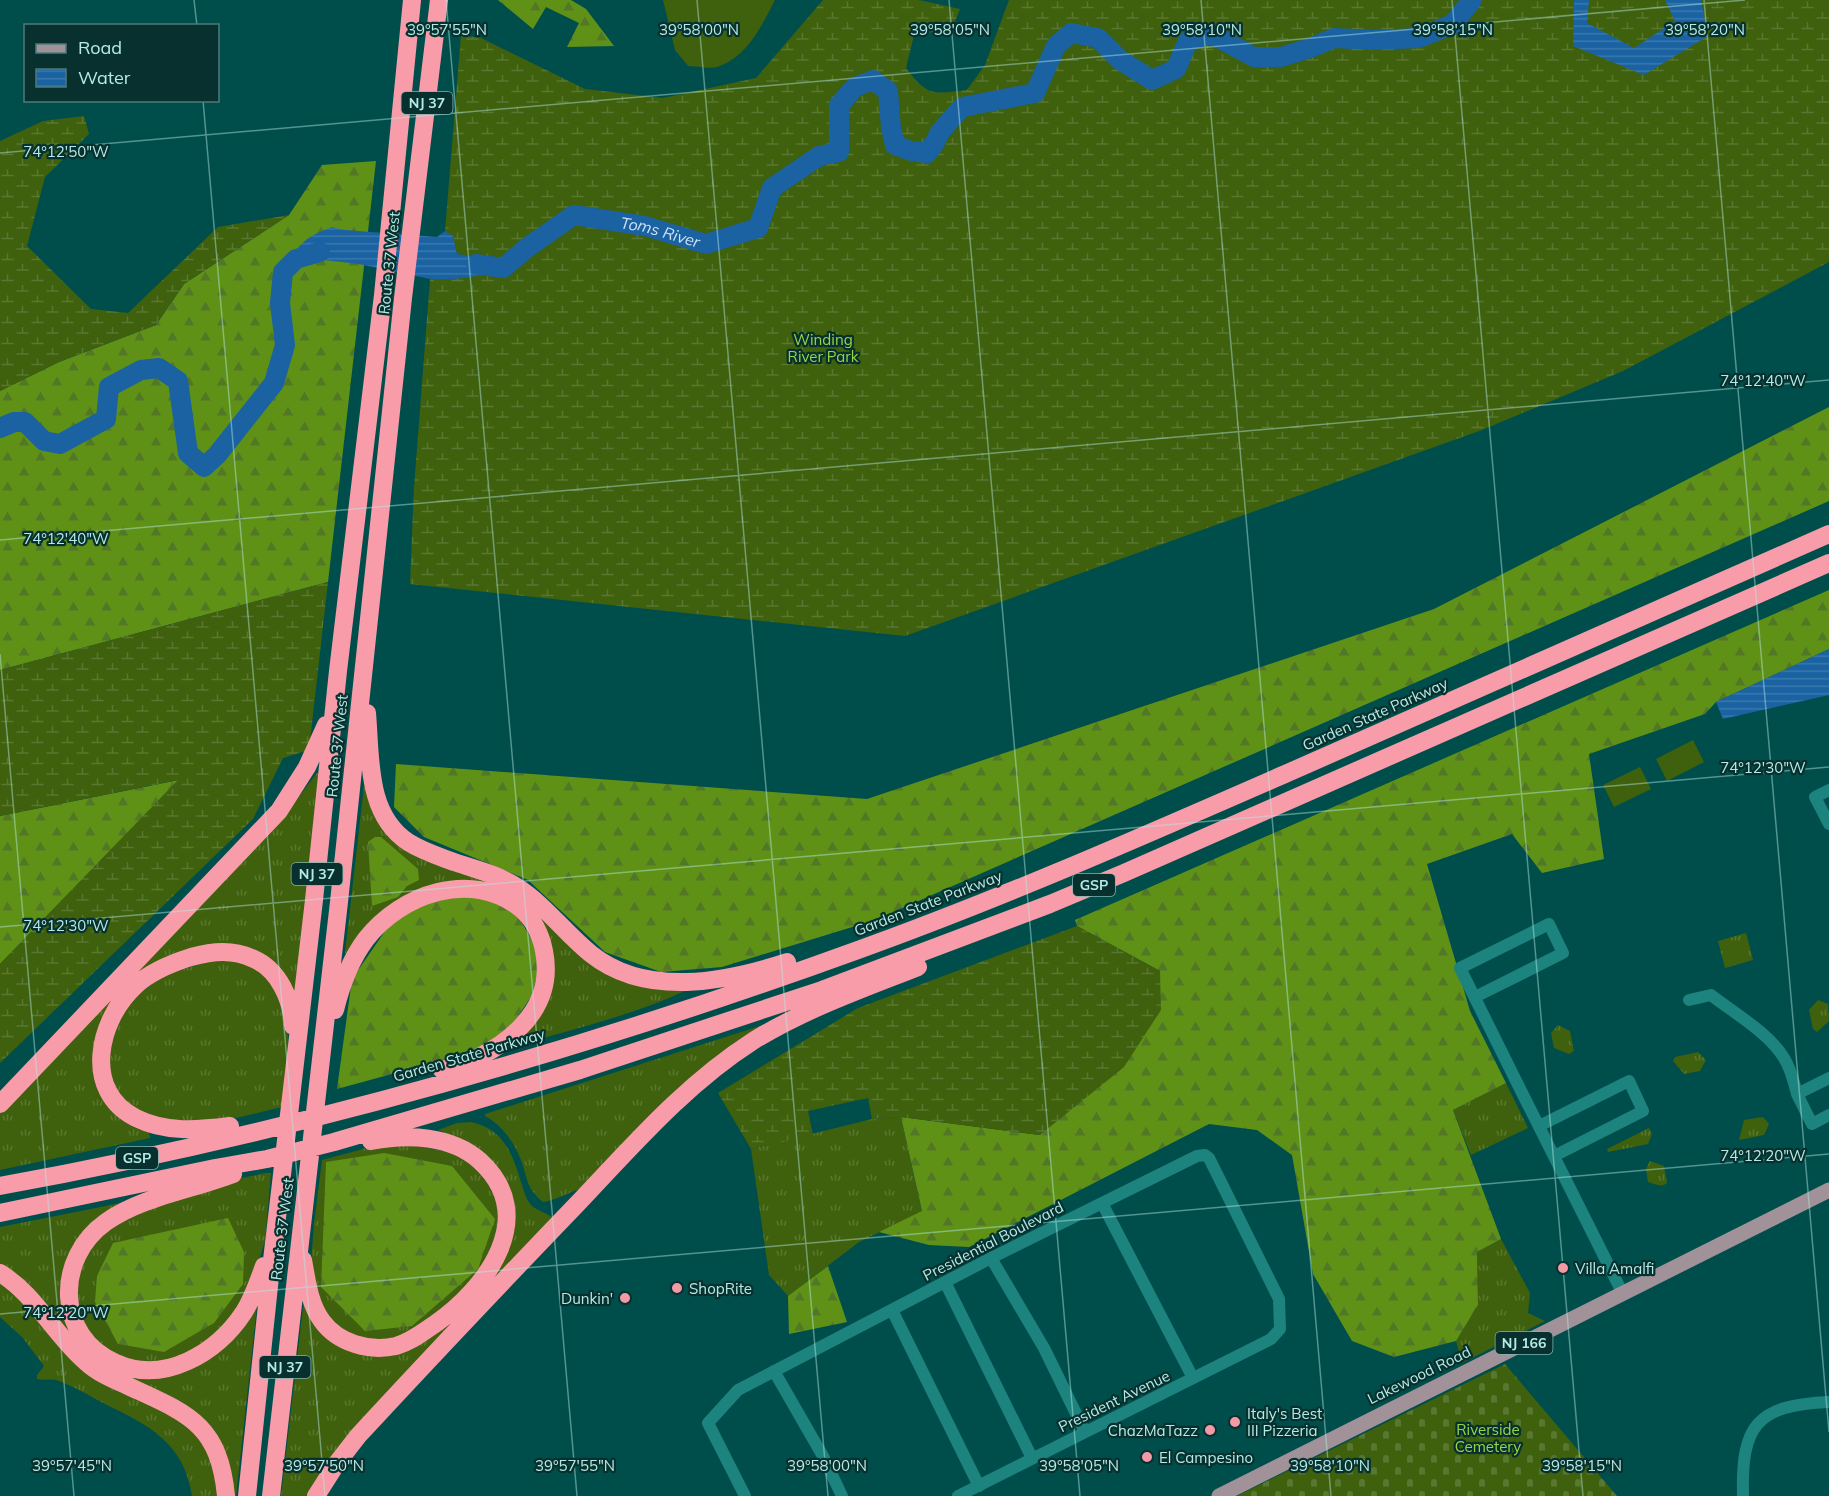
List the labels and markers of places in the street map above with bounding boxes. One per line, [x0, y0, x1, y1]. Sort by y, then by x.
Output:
place label: Villa Amalfi [1575, 1259, 1654, 1278]
marker: Villa Amalfi [1556, 1261, 1570, 1275]
place label: ShopRite [689, 1279, 752, 1298]
marker: ShopRite [670, 1281, 684, 1295]
place label: Dunkin' [561, 1289, 613, 1308]
marker: Dunkin' [618, 1291, 632, 1305]
place label: Italy's Best III Pizzeria [1247, 1404, 1322, 1440]
marker: Italy's Best III Pizzeria [1228, 1415, 1242, 1429]
place label: ChazMaTazz [1108, 1421, 1198, 1440]
marker: ChazMaTazz [1203, 1423, 1217, 1437]
place label: El Campesino [1159, 1448, 1253, 1467]
marker: El Campesino [1140, 1450, 1154, 1464]

